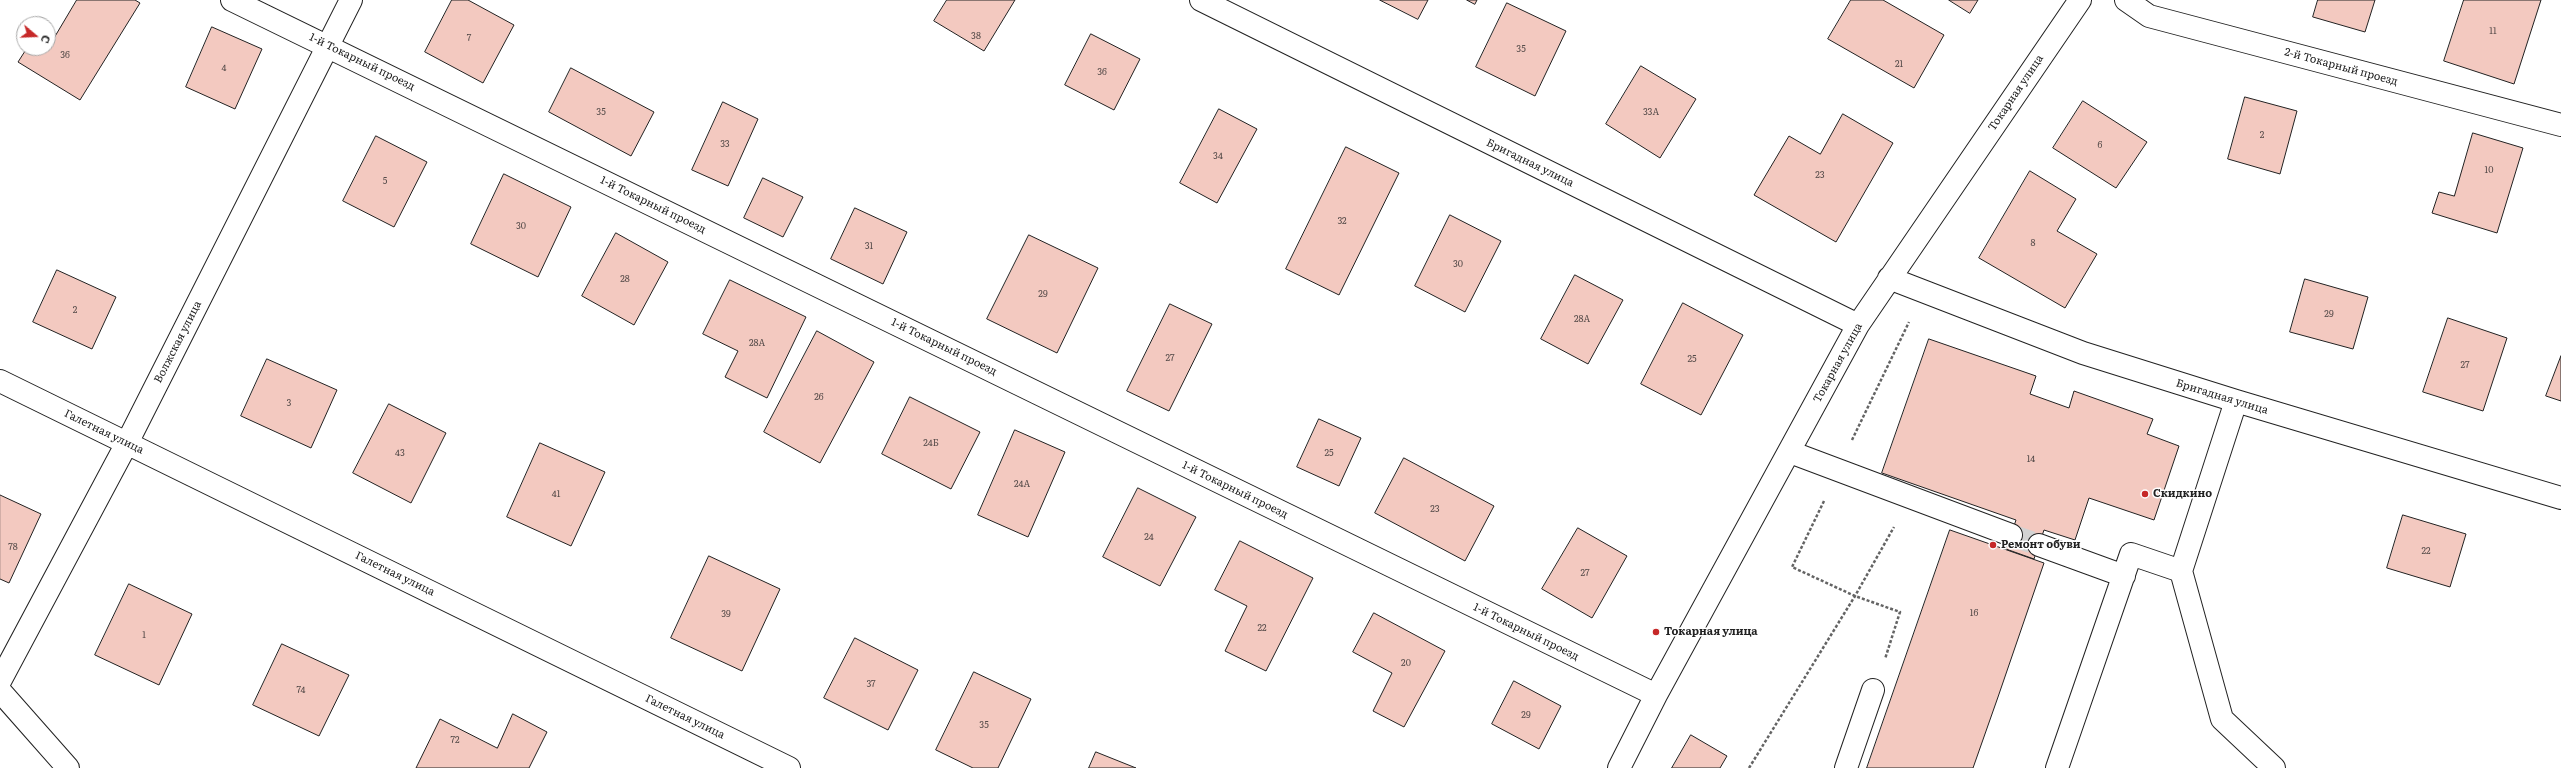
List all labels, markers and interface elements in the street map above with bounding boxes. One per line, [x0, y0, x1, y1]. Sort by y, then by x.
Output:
north arrow [16, 16, 56, 56]
house number: 11 [2489, 26, 2497, 36]
street label: 1-й Токарный проезд [307, 31, 417, 93]
house number: 38 [971, 31, 981, 41]
text: С [38, 33, 55, 46]
house number: 7 [467, 33, 471, 43]
house number: 35 [1516, 44, 1526, 54]
street label: 2-й Токарный проезд [2283, 45, 2399, 89]
house number: 36 [60, 50, 70, 60]
street label: Токарная улица [1986, 52, 2046, 134]
house number: 21 [1895, 59, 1903, 69]
house number: 4 [222, 63, 226, 73]
house number: 36 [1097, 67, 1107, 77]
house number: 35 [596, 107, 606, 117]
house number: 33А [1643, 107, 1659, 117]
house number: 2 [2260, 130, 2264, 140]
street label: Бригадная улица [1484, 136, 1576, 190]
house number: 33 [720, 139, 730, 149]
house number: 6 [2098, 140, 2102, 150]
house number: 34 [1213, 151, 1223, 161]
house number: 10 [2485, 165, 2493, 175]
house number: 23 [1815, 170, 1825, 180]
street label: 1-й Токарный проезд [598, 174, 708, 236]
house number: 5 [383, 176, 387, 186]
house number: 32 [1337, 216, 1347, 226]
house number: 30 [516, 221, 526, 231]
house number: 8 [2031, 238, 2035, 248]
house number: 31 [865, 241, 873, 251]
house number: 30 [1453, 259, 1463, 269]
house number: 28 [620, 274, 630, 284]
house number: 29 [1038, 289, 1048, 299]
street label: Волжская улица [152, 299, 204, 385]
house number: 2 [73, 305, 77, 315]
house number: 29 [2324, 309, 2334, 319]
house number: 28А [1574, 314, 1590, 324]
street label: 1-й Токарный проезд [889, 316, 999, 378]
street label: Токарная улица [1811, 321, 1865, 405]
house number: 28А [749, 338, 765, 348]
house number: 27 [1165, 353, 1175, 363]
house number: 25 [1687, 354, 1697, 364]
house number: 27 [2460, 360, 2470, 370]
street label: Бригадная улица [2174, 377, 2270, 417]
house number: 26 [814, 392, 824, 402]
house number: 3 [287, 398, 291, 408]
street label: Галетная улица [62, 407, 146, 457]
house number: 24Б [923, 438, 939, 448]
house number: 43 [395, 448, 405, 458]
house number: 25 [1324, 448, 1334, 458]
house number: 14 [2027, 454, 2035, 464]
street label: 1-й Токарный проезд [1180, 459, 1290, 521]
house number: 24А [1014, 479, 1030, 489]
place label: Скидкино [2153, 487, 2212, 501]
house number: 41 [552, 489, 560, 499]
marker: Скидкино [2140, 489, 2150, 499]
house number: 23 [1430, 504, 1440, 514]
house number: 24 [1144, 532, 1154, 542]
place label: Ремонт обуви [2001, 538, 2081, 552]
marker: Ремонт обуви [1988, 540, 1998, 550]
house number: 78 [8, 542, 18, 552]
house number: 22 [2421, 546, 2431, 556]
street label: Галетная улица [353, 549, 437, 599]
house number: 27 [1580, 568, 1590, 578]
street label: 1-й Токарный проезд [1471, 601, 1581, 663]
house number: 16 [1970, 608, 1978, 618]
house number: 39 [721, 609, 731, 619]
house number: 22 [1257, 623, 1267, 633]
place label: Токарная улица [1664, 625, 1758, 639]
marker: Токарная улица [1651, 627, 1661, 637]
house number: 1 [142, 630, 146, 640]
house number: 20 [1401, 658, 1411, 668]
house number: 37 [866, 679, 876, 689]
house number: 74 [297, 685, 305, 695]
street label: Галетная улица [643, 692, 727, 742]
house number: 29 [1521, 710, 1531, 720]
house number: 35 [979, 720, 989, 730]
house number: 72 [450, 735, 460, 745]

